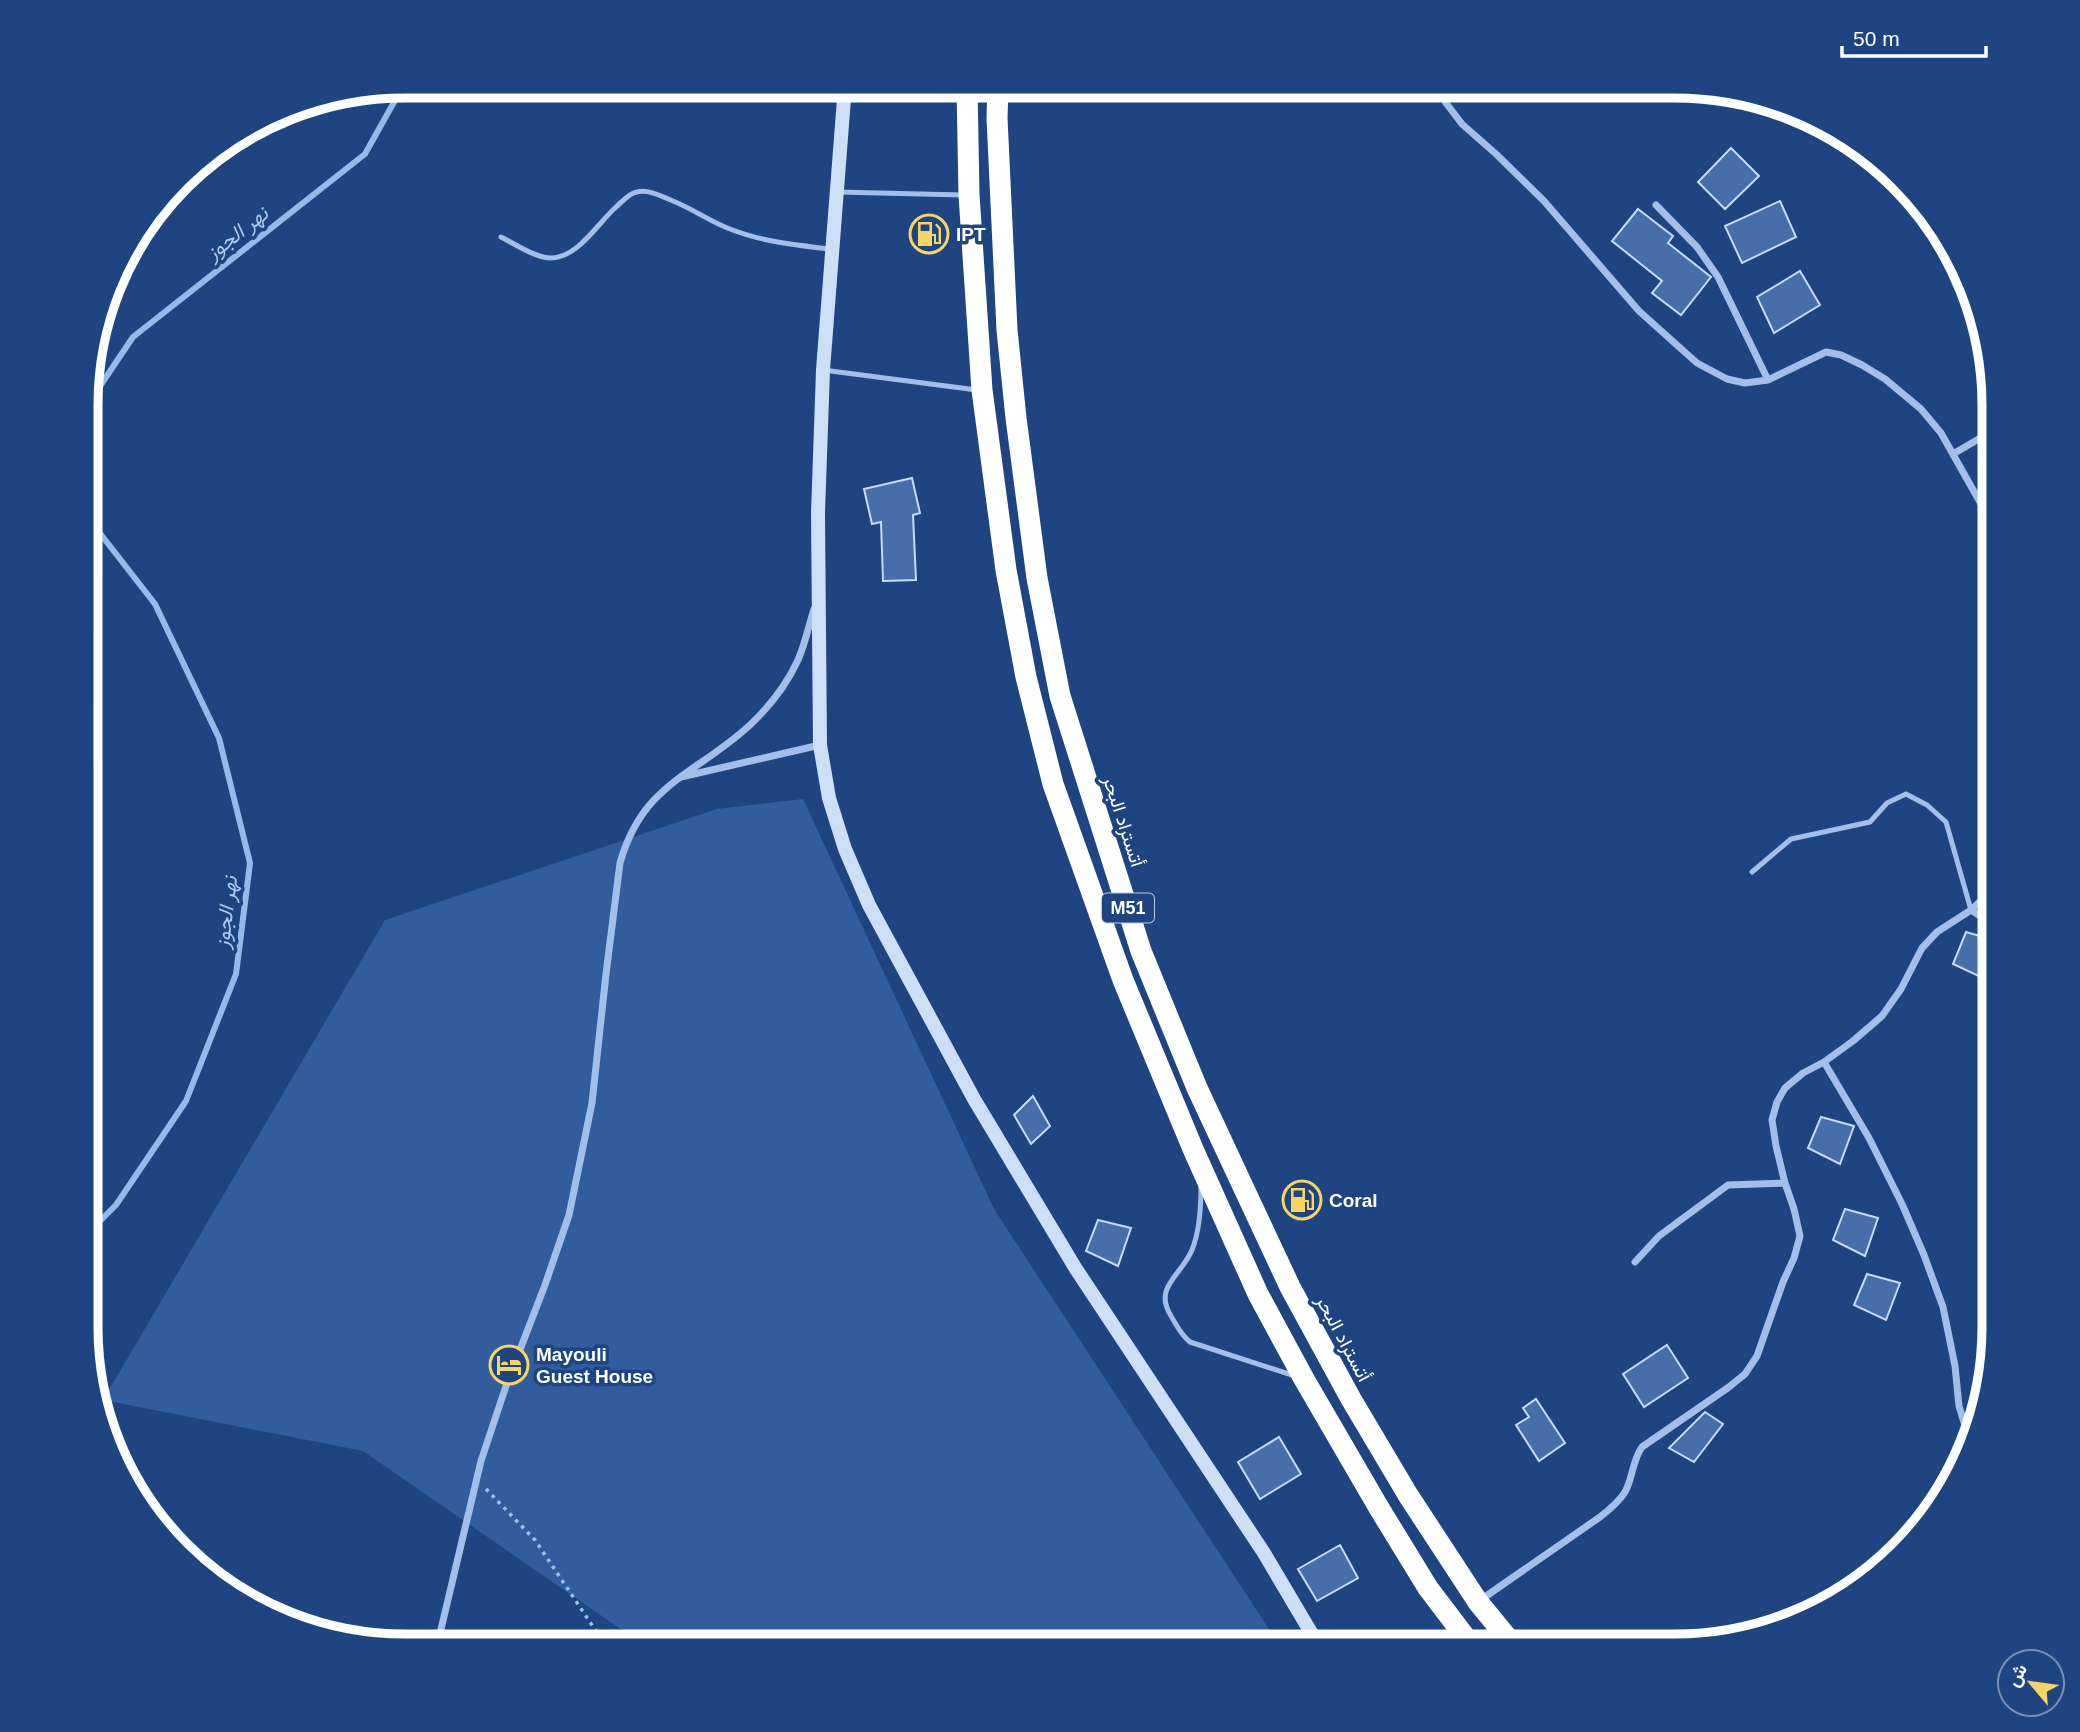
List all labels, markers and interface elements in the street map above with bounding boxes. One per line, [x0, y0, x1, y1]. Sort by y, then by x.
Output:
scale bar [1842, 14, 1986, 58]
text: 50 m [1853, 27, 1900, 50]
water label: نهر الجوز [200, 201, 274, 267]
fuel station icon: IPT [908, 213, 950, 255]
place label: IPT [956, 224, 986, 245]
street label: أتستراد البحر [1098, 772, 1148, 870]
water label: نهر الجوز [209, 874, 243, 951]
road number: M51 [1102, 894, 1154, 923]
fuel station icon: Coral [1281, 1179, 1323, 1221]
place label: Coral [1329, 1190, 1378, 1211]
street label: أتستراد البحر [1311, 1291, 1375, 1385]
hotel icon: Mayouli Guest House [488, 1344, 530, 1386]
place label: Mayouli Guest House [536, 1344, 653, 1387]
north arrow [1996, 1648, 2066, 1718]
text: ش [2002, 1660, 2032, 1691]

